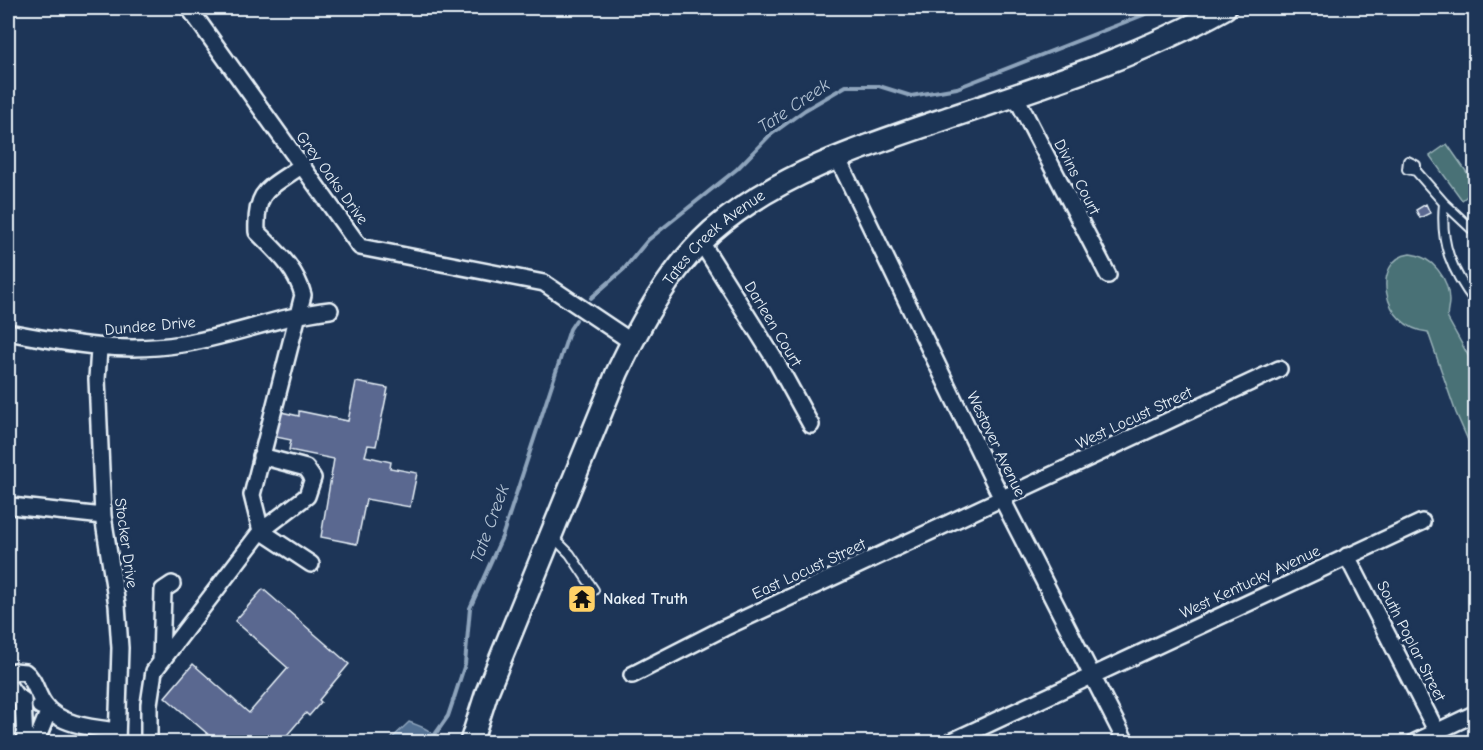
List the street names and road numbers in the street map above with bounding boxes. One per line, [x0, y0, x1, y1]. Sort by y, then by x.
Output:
street label: Grey Oaks Drive [292, 128, 372, 228]
street label: Divins Court [1050, 136, 1104, 218]
street label: Tates Creek Avenue [659, 186, 768, 289]
street label: Darleen Court [741, 278, 806, 370]
street label: Dundee Drive [104, 313, 196, 339]
street label: West Locust Street [1073, 383, 1195, 453]
street label: Westover Avenue [963, 389, 1029, 499]
street label: Stocker Drive [111, 497, 141, 589]
street label: East Locust Street [749, 535, 869, 603]
street label: West Kentucky Avenue [1177, 542, 1323, 622]
street label: South Poplar Street [1373, 578, 1449, 705]

